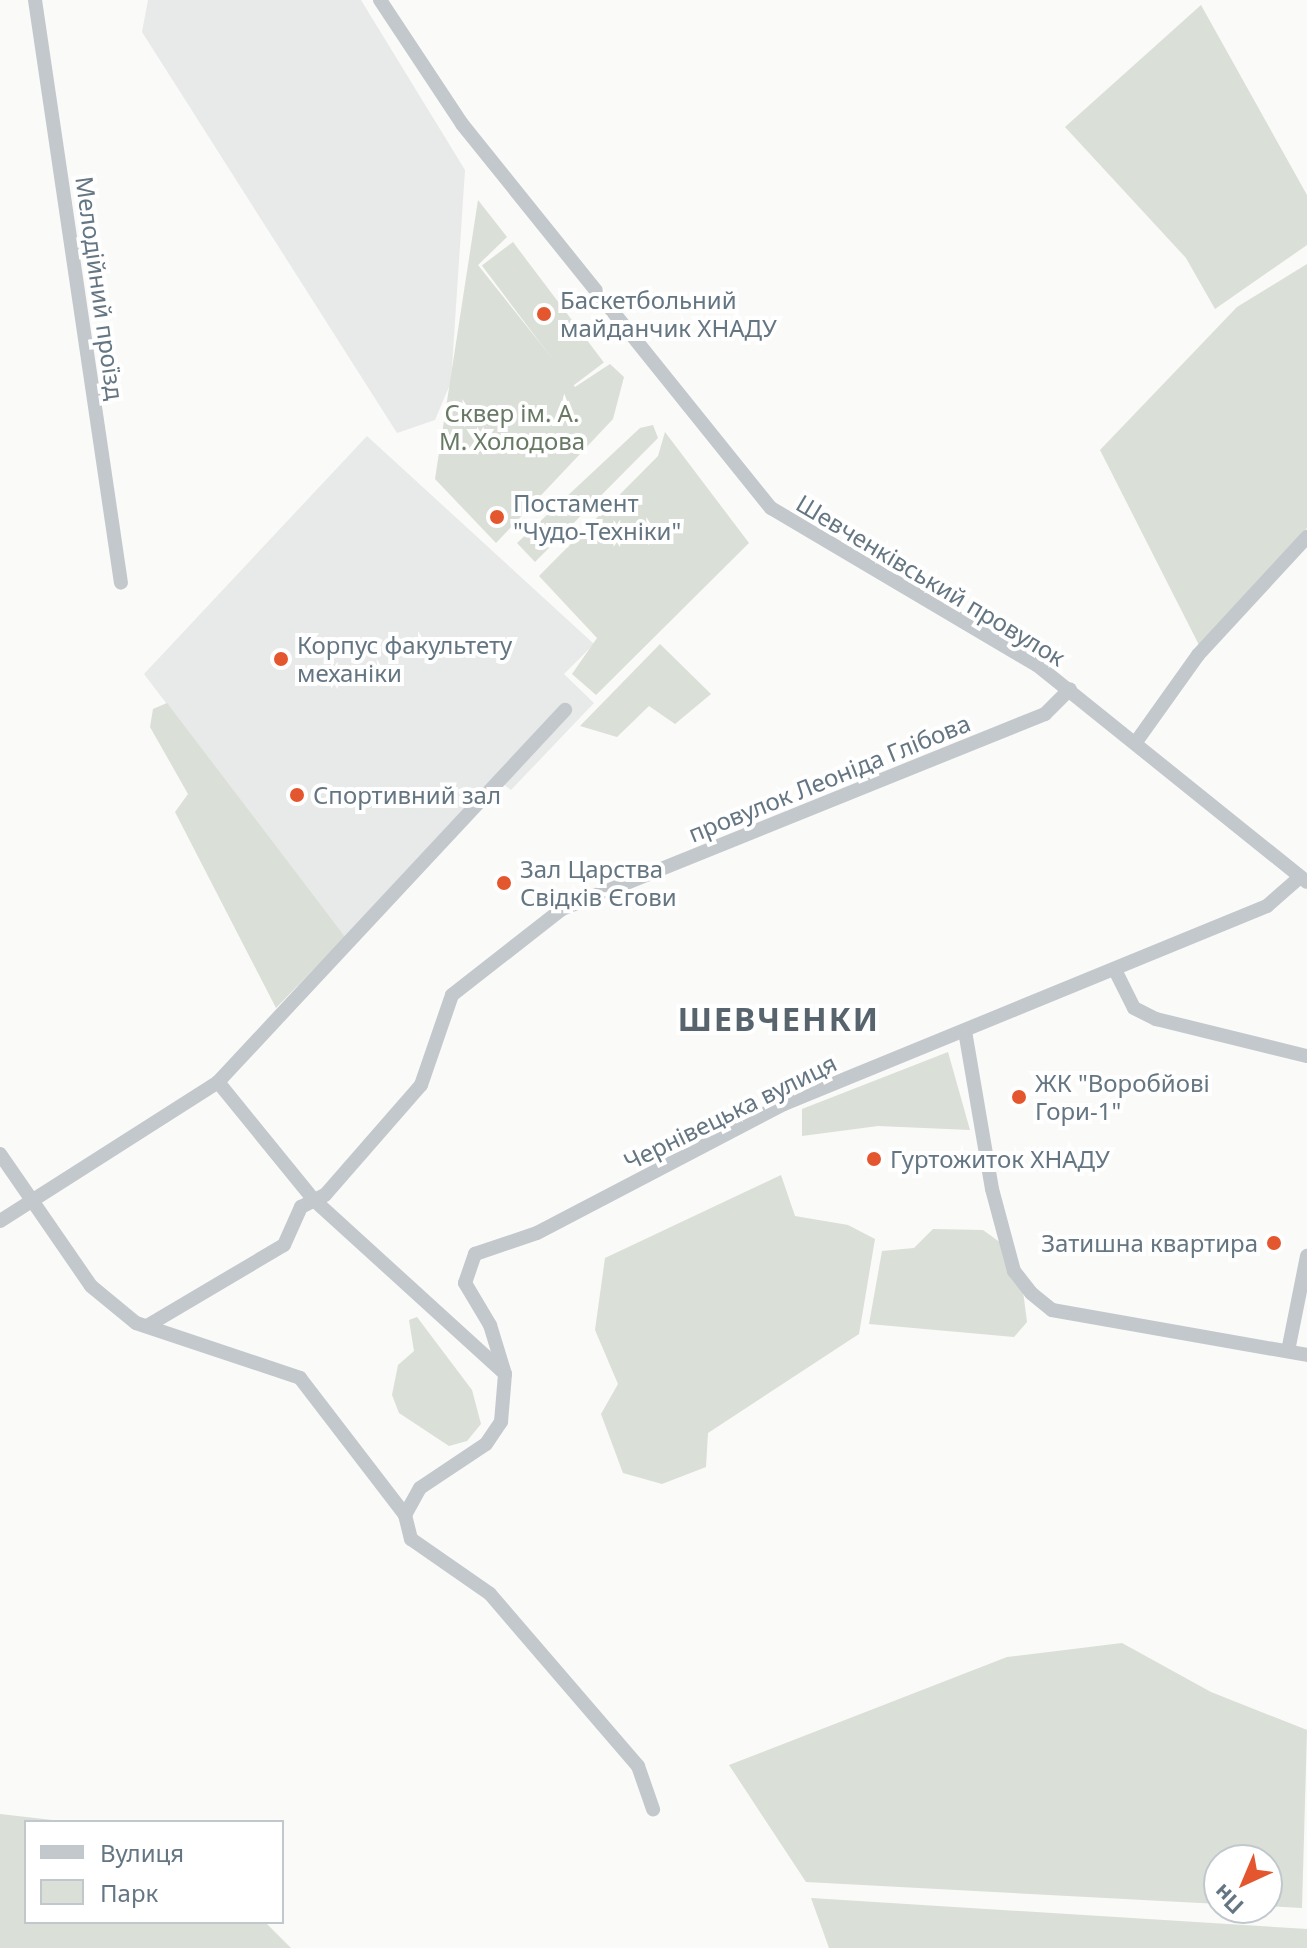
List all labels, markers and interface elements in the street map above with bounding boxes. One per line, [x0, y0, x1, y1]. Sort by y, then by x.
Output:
street label: Мелодійний проїзд [70, 174, 130, 402]
place label: Баскетбольний майданчик ХНАДУ [560, 286, 777, 342]
marker: Баскетбольний майданчик ХНАДУ [535, 305, 553, 323]
park label: Сквер ім. А. М. Холодова [439, 399, 585, 455]
street label: Шевченківський провулок [791, 488, 1071, 672]
place label: Постамент "Чудо-Техніки" [513, 489, 681, 545]
marker: Постамент "Чудо-Техніки" [488, 508, 506, 526]
place label: Корпус факультету механіки [297, 631, 512, 687]
marker: Корпус факультету механіки [272, 650, 290, 668]
street label: провулок Леоніда Глібова [684, 708, 974, 848]
place label: Спортивний зал [313, 781, 501, 809]
marker: Спортивний зал [288, 786, 306, 804]
place label: Зал Царства Свідків Єгови [520, 855, 677, 911]
marker: Зал Царства Свідків Єгови [495, 874, 513, 892]
district label: ШЕВЧЕНКИ [678, 1000, 880, 1038]
street label: Чернівецька вулиця [619, 1048, 841, 1176]
place label: ЖК "Воробйові Гори-1" [1035, 1069, 1210, 1125]
marker: ЖК "Воробйові Гори-1" [1010, 1088, 1028, 1106]
place label: Гуртожиток ХНАДУ [890, 1145, 1110, 1173]
marker: Гуртожиток ХНАДУ [865, 1150, 883, 1168]
place label: Затишна квартира [1041, 1229, 1258, 1257]
marker: Затишна квартира [1265, 1234, 1283, 1252]
legend [24, 1820, 284, 1924]
text: Вулиця [100, 1836, 184, 1869]
north arrow [1203, 1844, 1283, 1924]
text: Парк [100, 1876, 158, 1909]
text: Пн [1206, 1878, 1249, 1921]

